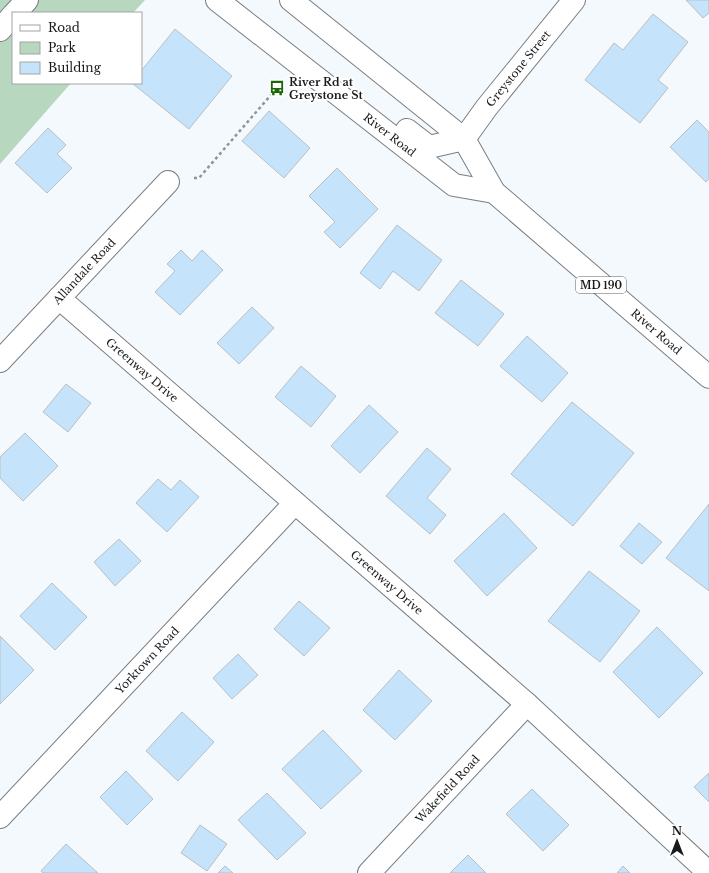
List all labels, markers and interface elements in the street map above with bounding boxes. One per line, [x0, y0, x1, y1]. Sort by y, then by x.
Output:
legend [12, 12, 142, 84]
text: Road [48, 20, 80, 35]
street label: Greystone Street [483, 27, 554, 110]
text: Park [48, 40, 76, 55]
text: Building [48, 60, 102, 75]
place label: River Rd at Greystone St [289, 75, 363, 102]
bus stop icon: River Rd at Greystone St [268, 79, 286, 97]
street label: River Road [361, 110, 419, 160]
street label: Allandale Road [49, 235, 119, 308]
road number: MD 190 [576, 277, 626, 293]
street label: River Road [628, 306, 685, 358]
street label: Greenway Drive [103, 335, 181, 405]
street label: Greenway Drive [348, 547, 426, 618]
street label: Yorktown Road [112, 623, 182, 697]
street label: Wakefield Road [412, 752, 483, 827]
north arrow [657, 821, 697, 861]
text: N [672, 824, 683, 838]

